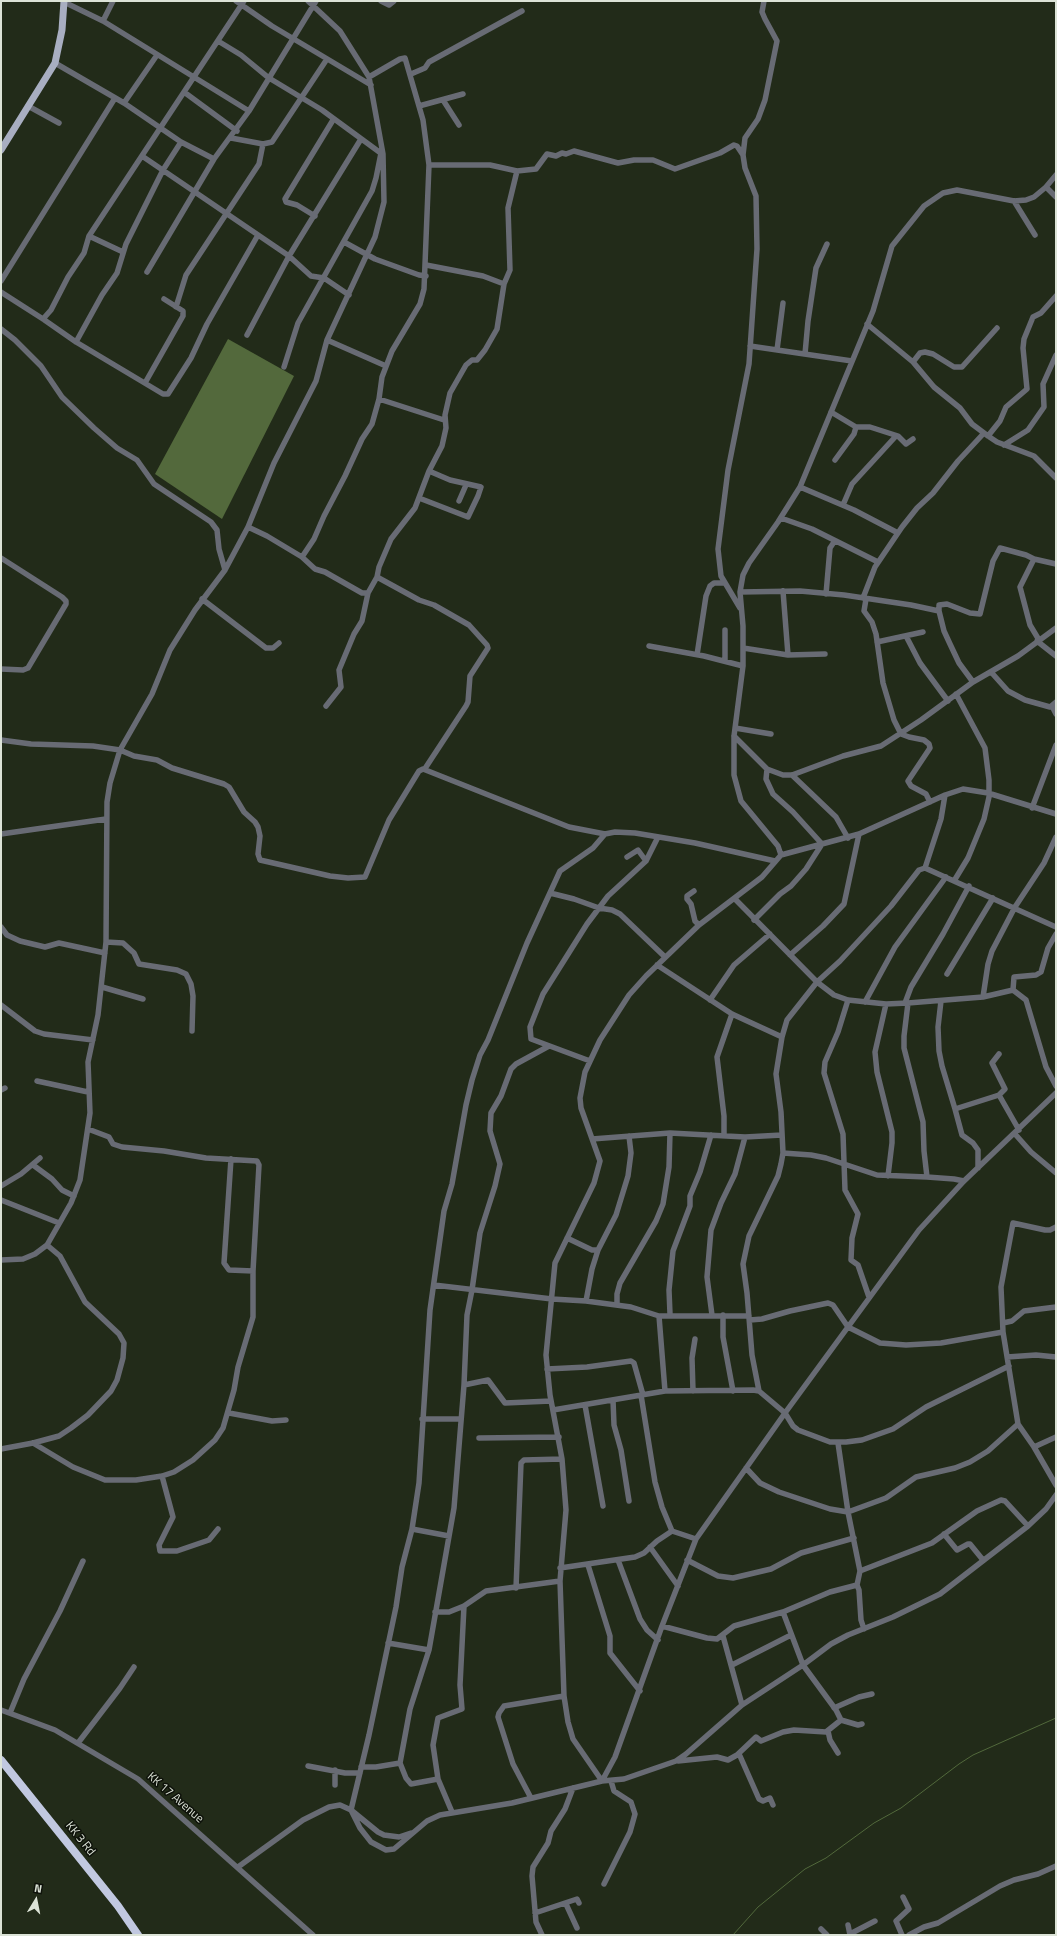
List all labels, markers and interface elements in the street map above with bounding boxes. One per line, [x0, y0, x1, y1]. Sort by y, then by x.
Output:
street label: KK 17 Avenue [144, 1770, 206, 1826]
street label: KK 3 Rd [62, 1819, 98, 1859]
north arrow [16, 1880, 56, 1920]
text: N [33, 1880, 43, 1897]

